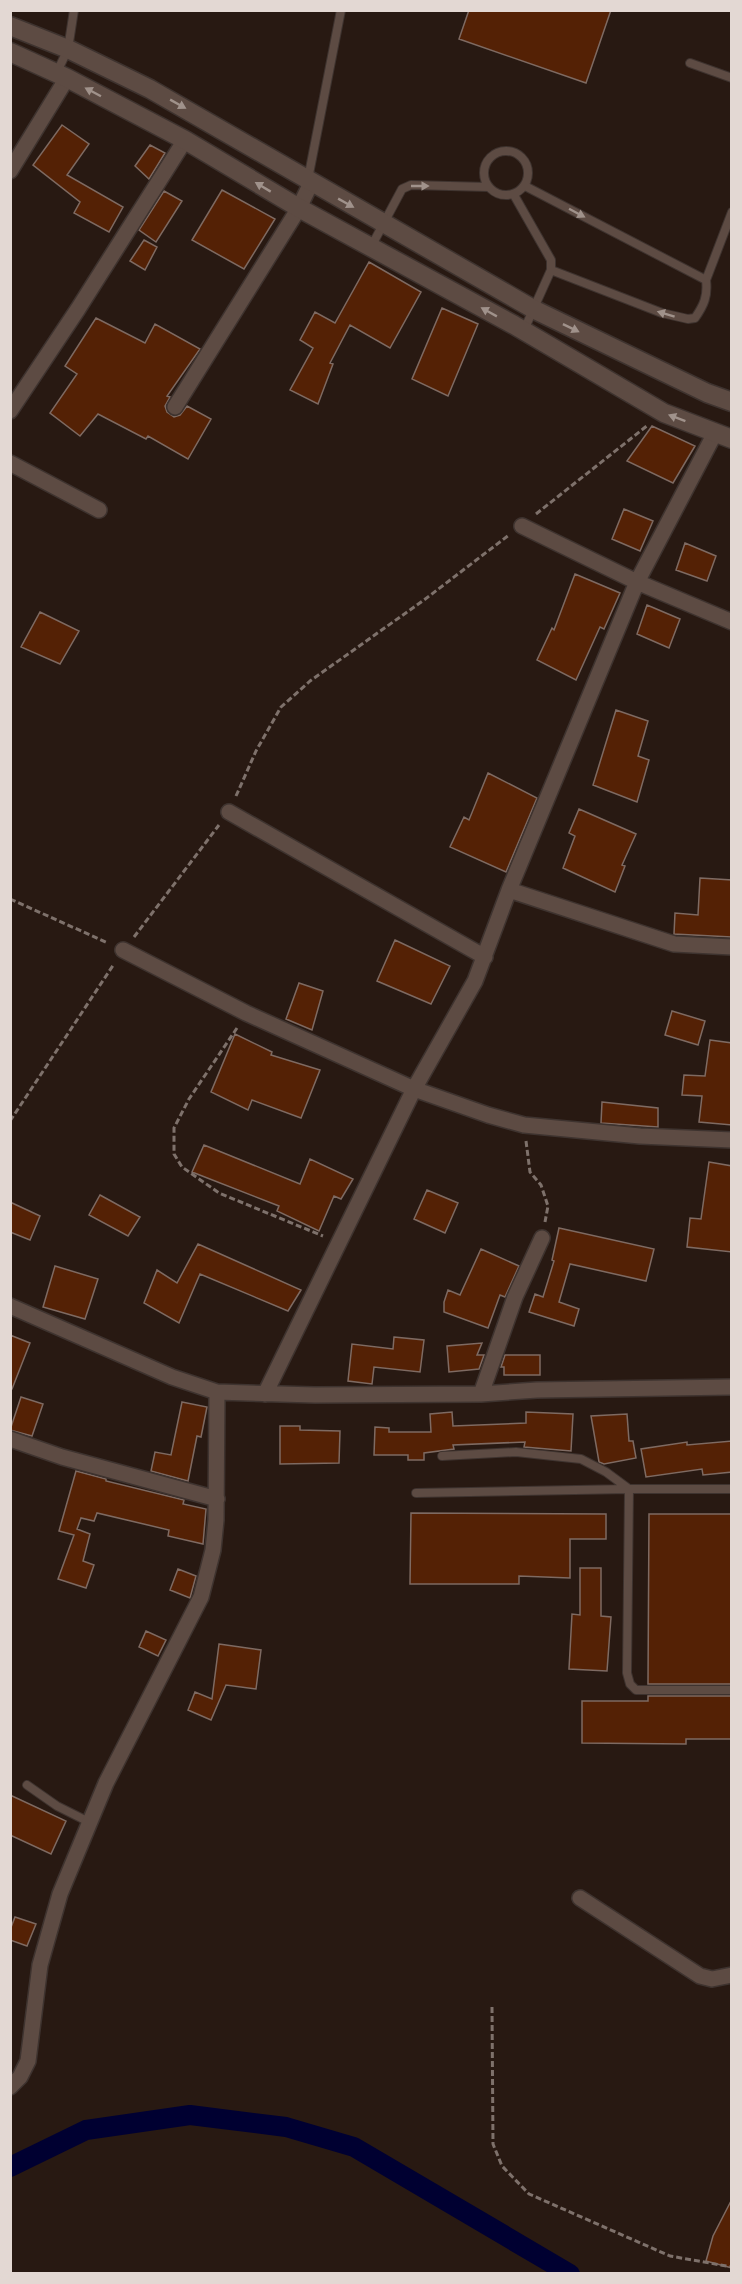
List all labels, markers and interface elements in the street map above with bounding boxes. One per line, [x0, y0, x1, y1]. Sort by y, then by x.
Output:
one-way arrow [84, 87, 101, 97]
one-way arrow [169, 99, 186, 109]
one-way arrow [255, 181, 271, 192]
one-way arrow [411, 181, 430, 191]
one-way arrow [338, 197, 354, 208]
one-way arrow [569, 208, 586, 218]
one-way arrow [480, 307, 497, 317]
one-way arrow [657, 309, 675, 318]
one-way arrow [562, 323, 580, 333]
one-way arrow [668, 413, 686, 422]

